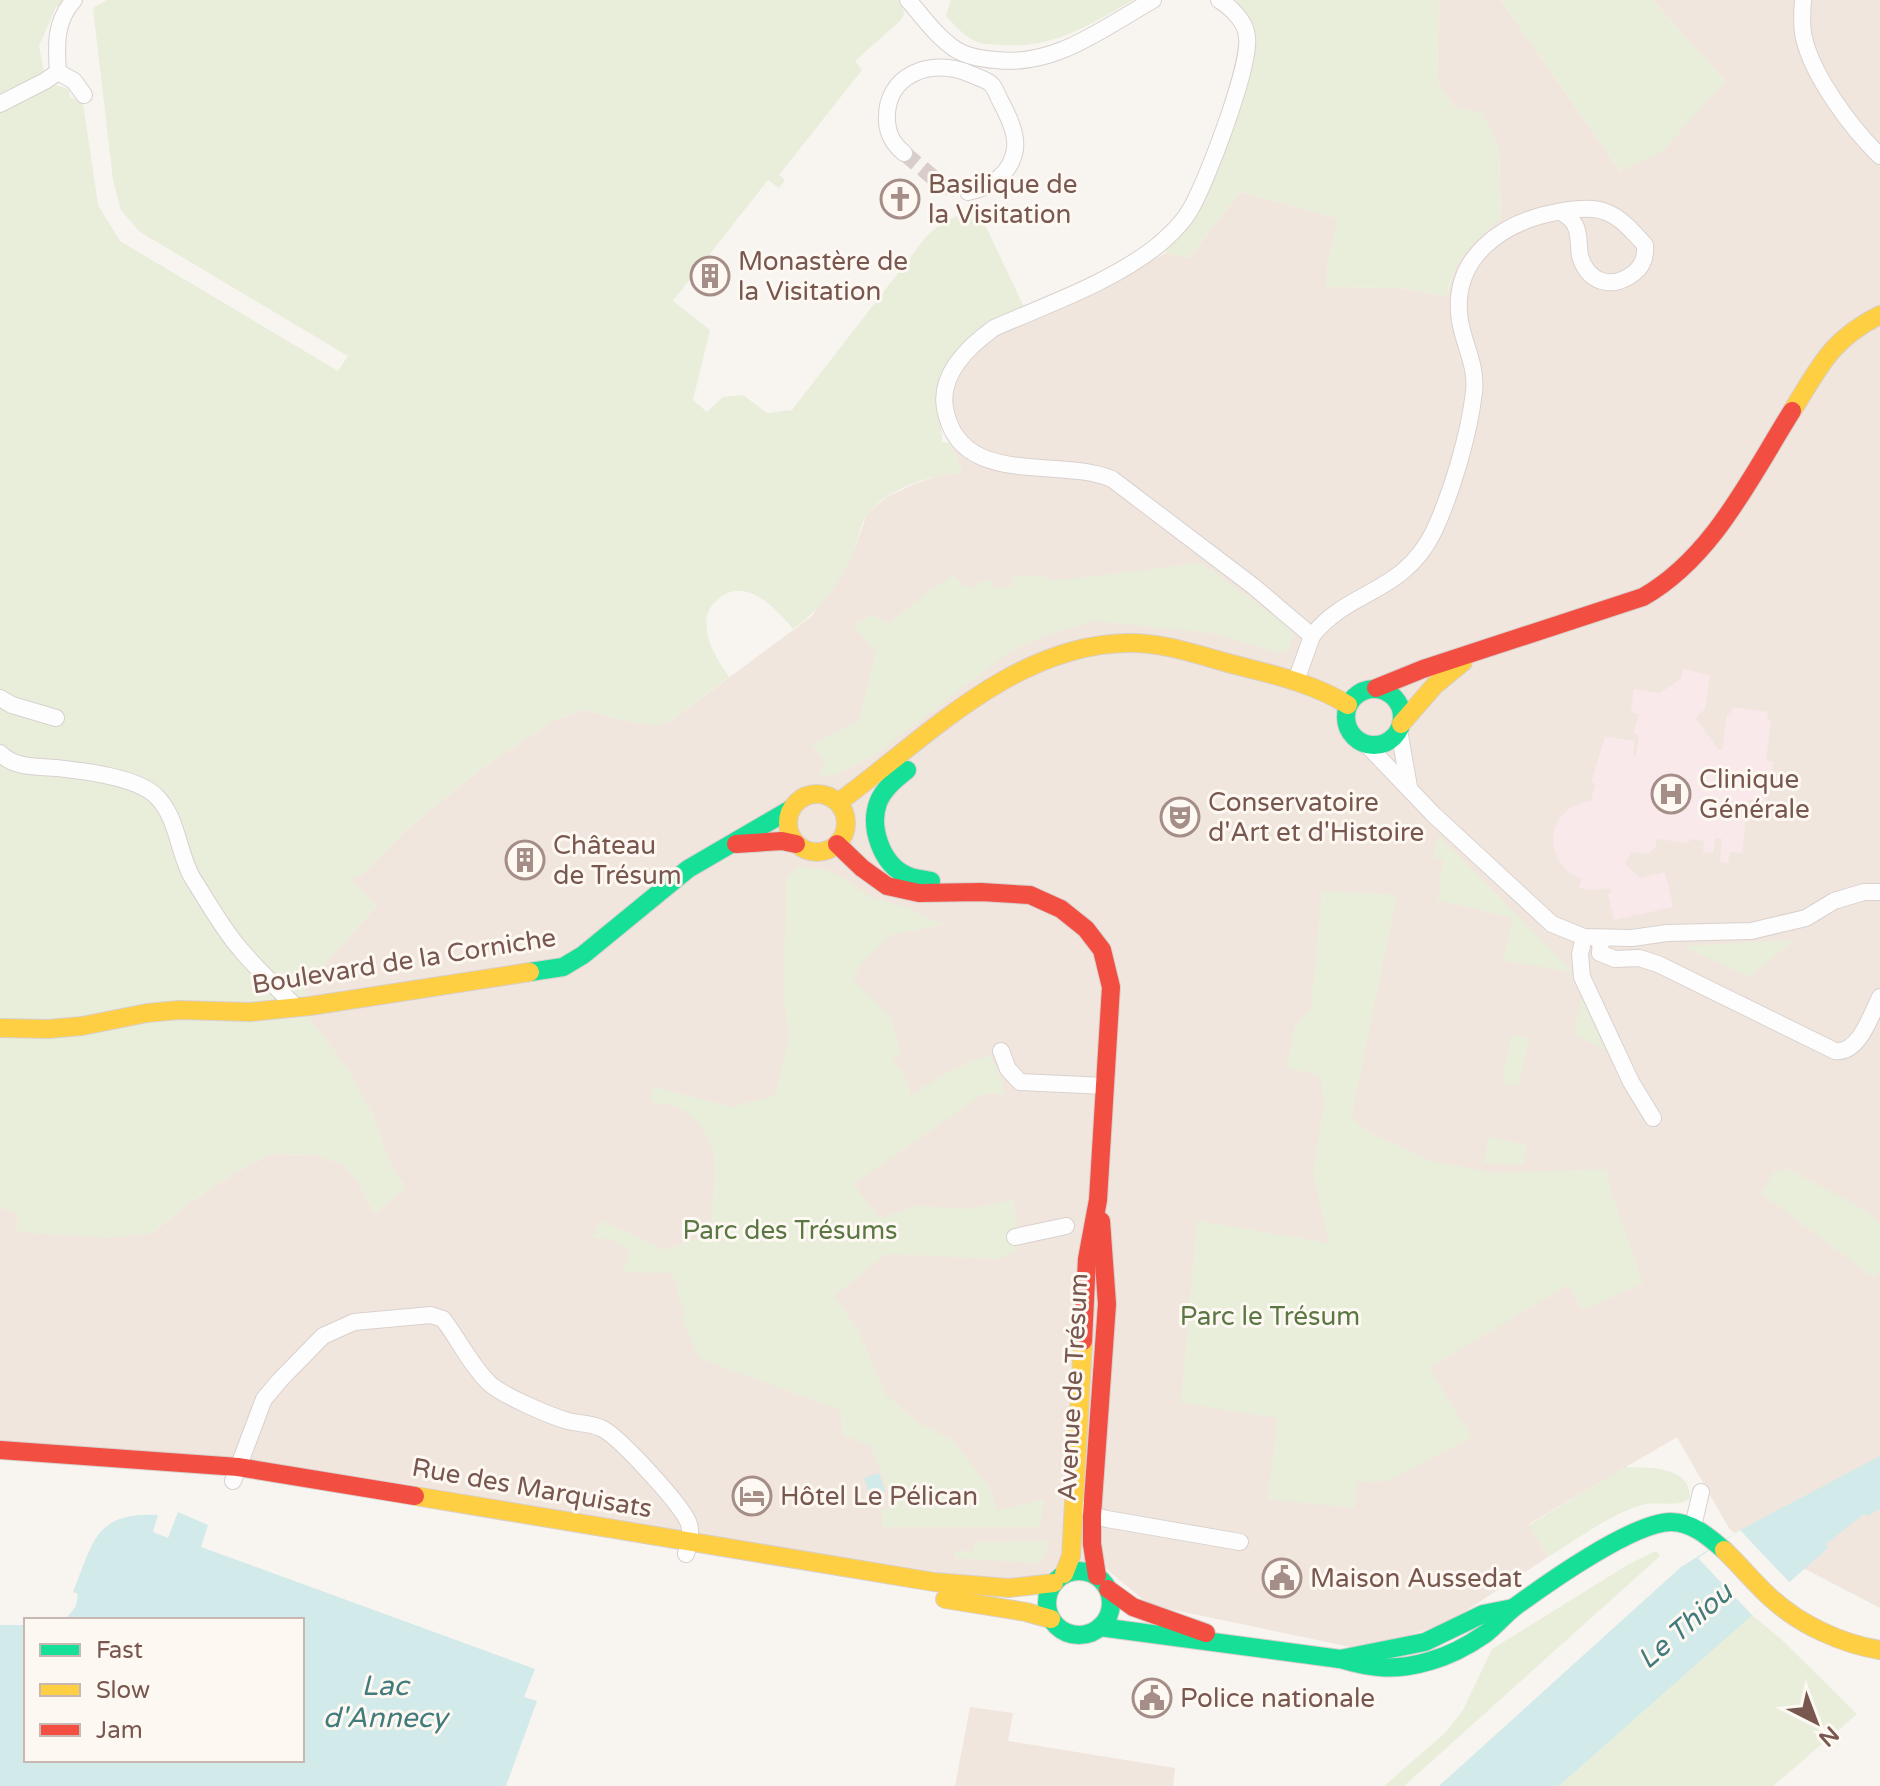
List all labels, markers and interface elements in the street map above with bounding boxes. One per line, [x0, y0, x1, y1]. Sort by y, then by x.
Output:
place label: Basilique de la Visitation [928, 169, 1077, 230]
church icon: Basilique de la Visitation [879, 178, 921, 220]
place label: Monastère de la Visitation [738, 246, 908, 307]
building icon: Monastère de la Visitation [689, 255, 731, 297]
place label: Clinique Générale [1699, 764, 1810, 825]
hospital icon: Clinique Générale [1650, 773, 1692, 815]
place label: Conservatoire d'Art et d'Histoire [1208, 787, 1424, 848]
theatre icon: Conservatoire d'Art et d'Histoire [1159, 796, 1201, 838]
place label: Château de Trésum [553, 830, 682, 891]
building icon: Château de Trésum [504, 839, 546, 881]
street label: Boulevard de la Corniche [250, 922, 558, 1000]
park label: Parc des Trésums [682, 1215, 898, 1246]
street label: Avenue de Trésum [1052, 1272, 1094, 1502]
park label: Parc le Trésum [1180, 1301, 1360, 1332]
street label: Rue des Marquisats [409, 1452, 655, 1524]
hotel icon: Hôtel Le Pélican [731, 1475, 773, 1517]
place label: Hôtel Le Pélican [780, 1481, 978, 1512]
public building icon: Maison Aussedat [1261, 1557, 1303, 1599]
place label: Maison Aussedat [1310, 1563, 1522, 1594]
water label: Le Thiou [1631, 1574, 1741, 1676]
legend [24, 1618, 304, 1762]
text: Fast [96, 1636, 143, 1665]
water label: Lac d'Annecy [323, 1669, 450, 1735]
text: Slow [96, 1676, 150, 1705]
public building icon: Police nationale [1131, 1677, 1173, 1719]
north arrow [1776, 1682, 1856, 1762]
place label: Police nationale [1180, 1683, 1375, 1714]
text: Jam [96, 1716, 143, 1745]
text: N [1813, 1721, 1844, 1752]

